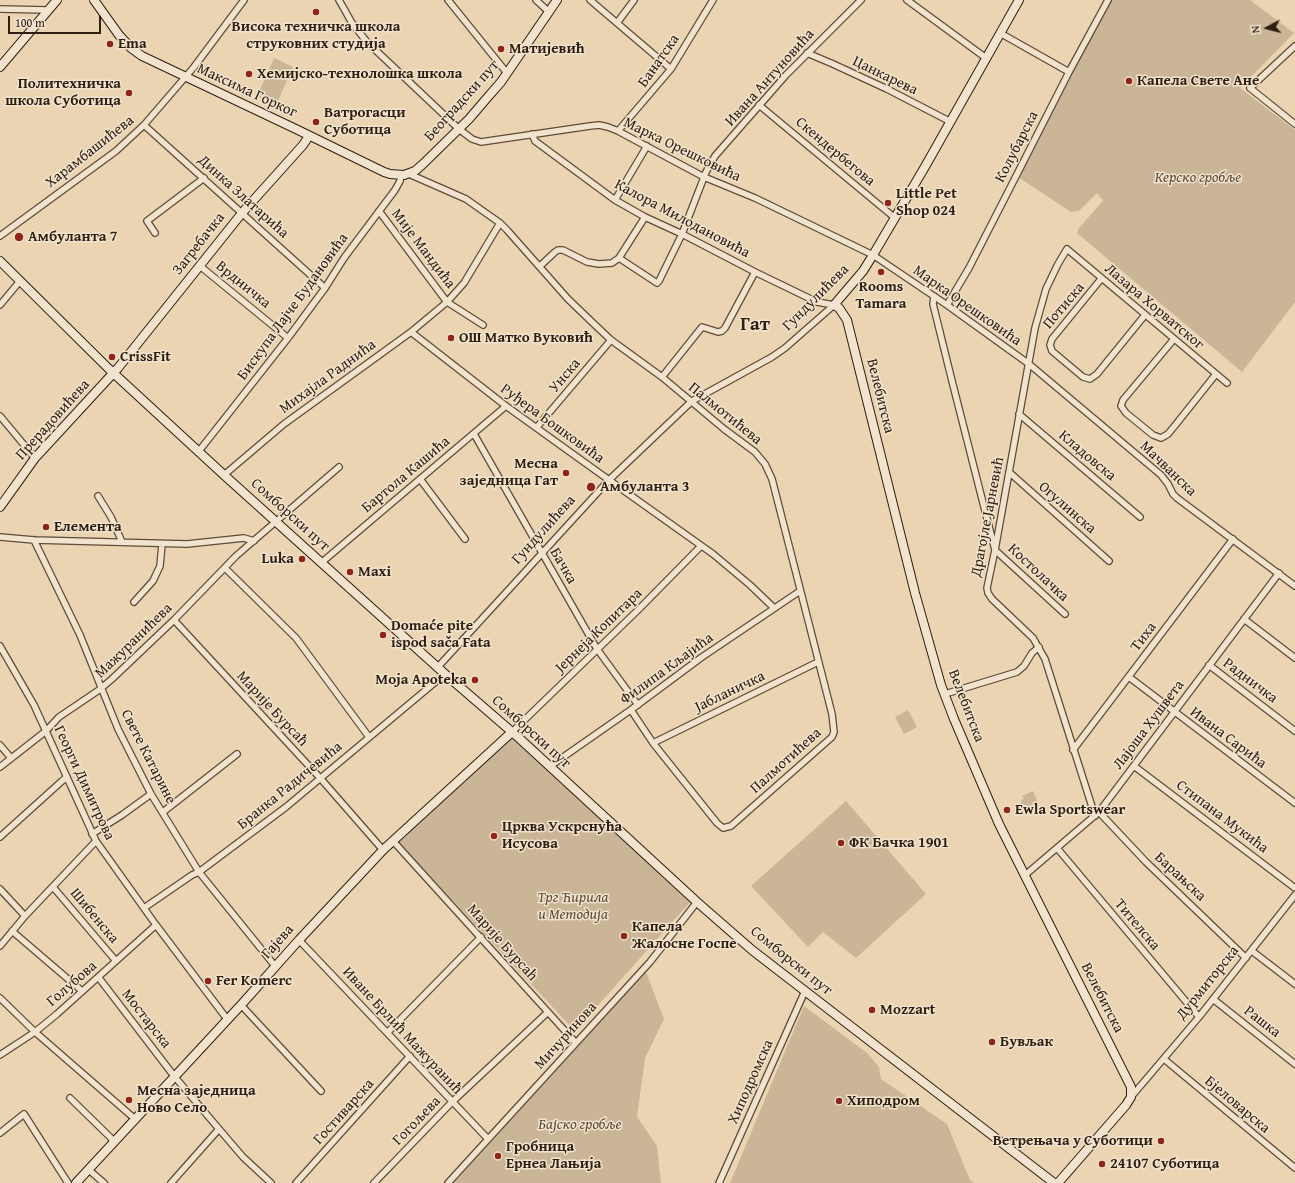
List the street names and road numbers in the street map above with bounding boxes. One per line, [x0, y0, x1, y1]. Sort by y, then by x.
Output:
street label: Ивана Антуновића [722, 26, 818, 130]
street label: Банатска [634, 31, 684, 91]
street label: Цанкарева [850, 53, 920, 99]
street label: Београдски пут [421, 57, 503, 145]
street label: Максима Горког [194, 60, 300, 122]
street label: Колубарска [991, 108, 1043, 186]
street label: Харамбашићева [42, 112, 138, 192]
street label: Марка Орешковића [620, 114, 744, 186]
street label: Скендербегова [792, 114, 878, 190]
street label: Динка Златарића [194, 152, 292, 242]
street label: Калора Милодановића [611, 176, 753, 262]
street label: Мије Мандића [387, 206, 459, 292]
street label: Загребачка [169, 209, 229, 279]
street label: Бискупа Лајче Будановића [234, 230, 352, 384]
street label: Врдничка [212, 257, 274, 313]
street label: Лазара Хорватског [1101, 260, 1207, 354]
street label: Гундулићева [779, 261, 853, 335]
street label: Марка Орешковића [909, 262, 1025, 350]
street label: Потиска [1039, 279, 1089, 333]
street label: Михајла Раднића [276, 336, 380, 418]
street label: Унска [545, 355, 585, 397]
street label: Велебитска [862, 357, 898, 435]
street label: Прерадовићева [12, 376, 94, 464]
street label: Палмотићева [685, 379, 765, 449]
street label: Руђера Бошковића [497, 380, 607, 468]
street label: Кладовска [1055, 427, 1119, 485]
street label: Бартола Кашића [358, 433, 454, 517]
street label: Мачванска [1136, 438, 1200, 500]
street label: Драгојле Јарневић [968, 456, 1008, 578]
street label: Сомборски пут [247, 475, 333, 555]
street label: Огулинска [1034, 478, 1100, 538]
street label: Гундулићева [508, 492, 580, 568]
street label: Костолачка [1004, 540, 1072, 606]
street label: Бачка [546, 545, 580, 587]
street label: Јернеја Копитара [552, 585, 646, 677]
street label: Мажуранићева [92, 600, 176, 682]
street label: Тиха [1127, 619, 1161, 655]
street label: Филипа Кљајића [617, 629, 717, 709]
street label: Радничка [1219, 655, 1281, 707]
street label: Марије Бурсаћ [232, 667, 312, 751]
street label: Јабланичка [692, 667, 768, 717]
street label: Велебитска [944, 667, 988, 745]
street label: Лајоша Хушвета [1110, 677, 1188, 773]
street label: Сомборски пут [488, 692, 574, 772]
street label: Ивана Сарића [1186, 703, 1270, 773]
street label: Свете Катарине [116, 707, 180, 807]
street label: Георги Димитрова [50, 723, 118, 843]
street label: Палмотићева [747, 724, 825, 798]
street label: Бранка Радичевића [234, 738, 346, 834]
street label: Стипана Мукића [1172, 776, 1272, 858]
street label: Барањска [1151, 849, 1209, 905]
street label: Шибенска [66, 885, 122, 947]
street label: Тителска [1110, 896, 1164, 954]
street label: Марије Бурсаћ [463, 901, 541, 985]
street label: Гајева [258, 921, 298, 963]
street label: Сомборски пут [746, 923, 836, 999]
street label: Дурмиторска [1173, 943, 1243, 1023]
street label: Голубова [43, 957, 101, 1011]
street label: Велебитска [1077, 960, 1127, 1036]
street label: Иване Брлић Мажуранић [338, 963, 466, 1099]
street label: Мостарска [117, 986, 175, 1052]
street label: Мичуринова [531, 999, 601, 1073]
street label: Рашка [1240, 1002, 1284, 1042]
street label: Хиподромска [724, 1037, 778, 1127]
street label: Бјеловарска [1201, 1072, 1273, 1138]
street label: Гостиварска [310, 1076, 378, 1148]
street label: Гогољева [389, 1093, 445, 1149]

